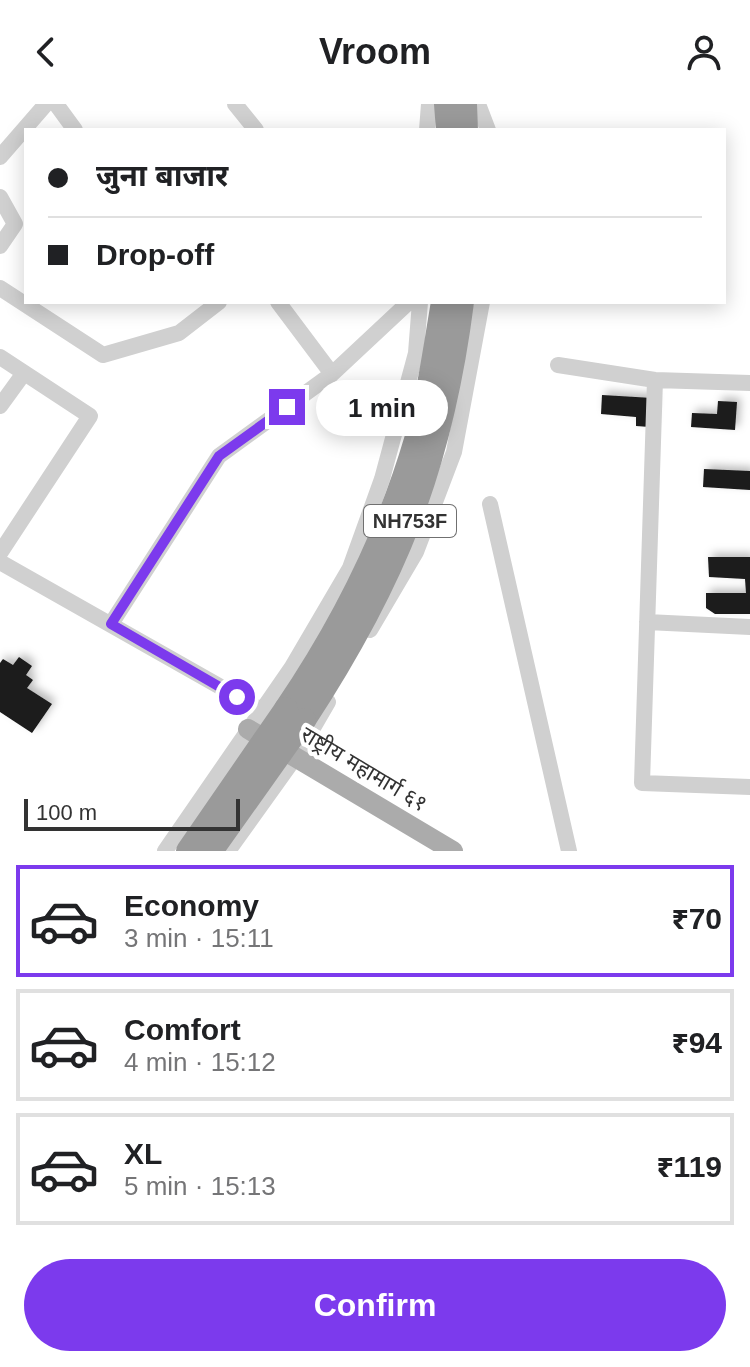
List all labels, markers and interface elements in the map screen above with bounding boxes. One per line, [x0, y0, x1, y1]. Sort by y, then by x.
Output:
icon: back [24, 30, 68, 74]
icon: person [682, 30, 726, 74]
text: Vroom [319, 31, 431, 72]
text: जुना बाजार [96, 159, 228, 192]
text: Drop-off [96, 238, 214, 271]
callout: 1 min [315, 379, 447, 435]
route end [269, 389, 305, 425]
text: 1 min [348, 393, 416, 423]
road number: NH753F [364, 505, 456, 537]
route start [219, 679, 255, 715]
street label: राष्ट्रीय महामार्ग ६१ [296, 721, 432, 817]
scale bar [24, 795, 240, 831]
text: 100 m [36, 800, 97, 825]
icon: car [28, 885, 100, 957]
text: Economy [124, 889, 259, 922]
text: ₹70 [671, 902, 722, 935]
text: 3 min · 15:11 [124, 923, 274, 953]
icon: car [28, 1009, 100, 1081]
text: Comfort [124, 1013, 241, 1046]
text: ₹94 [671, 1026, 722, 1059]
text: 4 min · 15:12 [124, 1047, 276, 1077]
icon: car [28, 1133, 100, 1205]
text: XL [124, 1137, 162, 1170]
text: ₹119 [656, 1150, 722, 1183]
text: 5 min · 15:13 [124, 1171, 276, 1201]
button: Confirm [24, 1259, 726, 1351]

